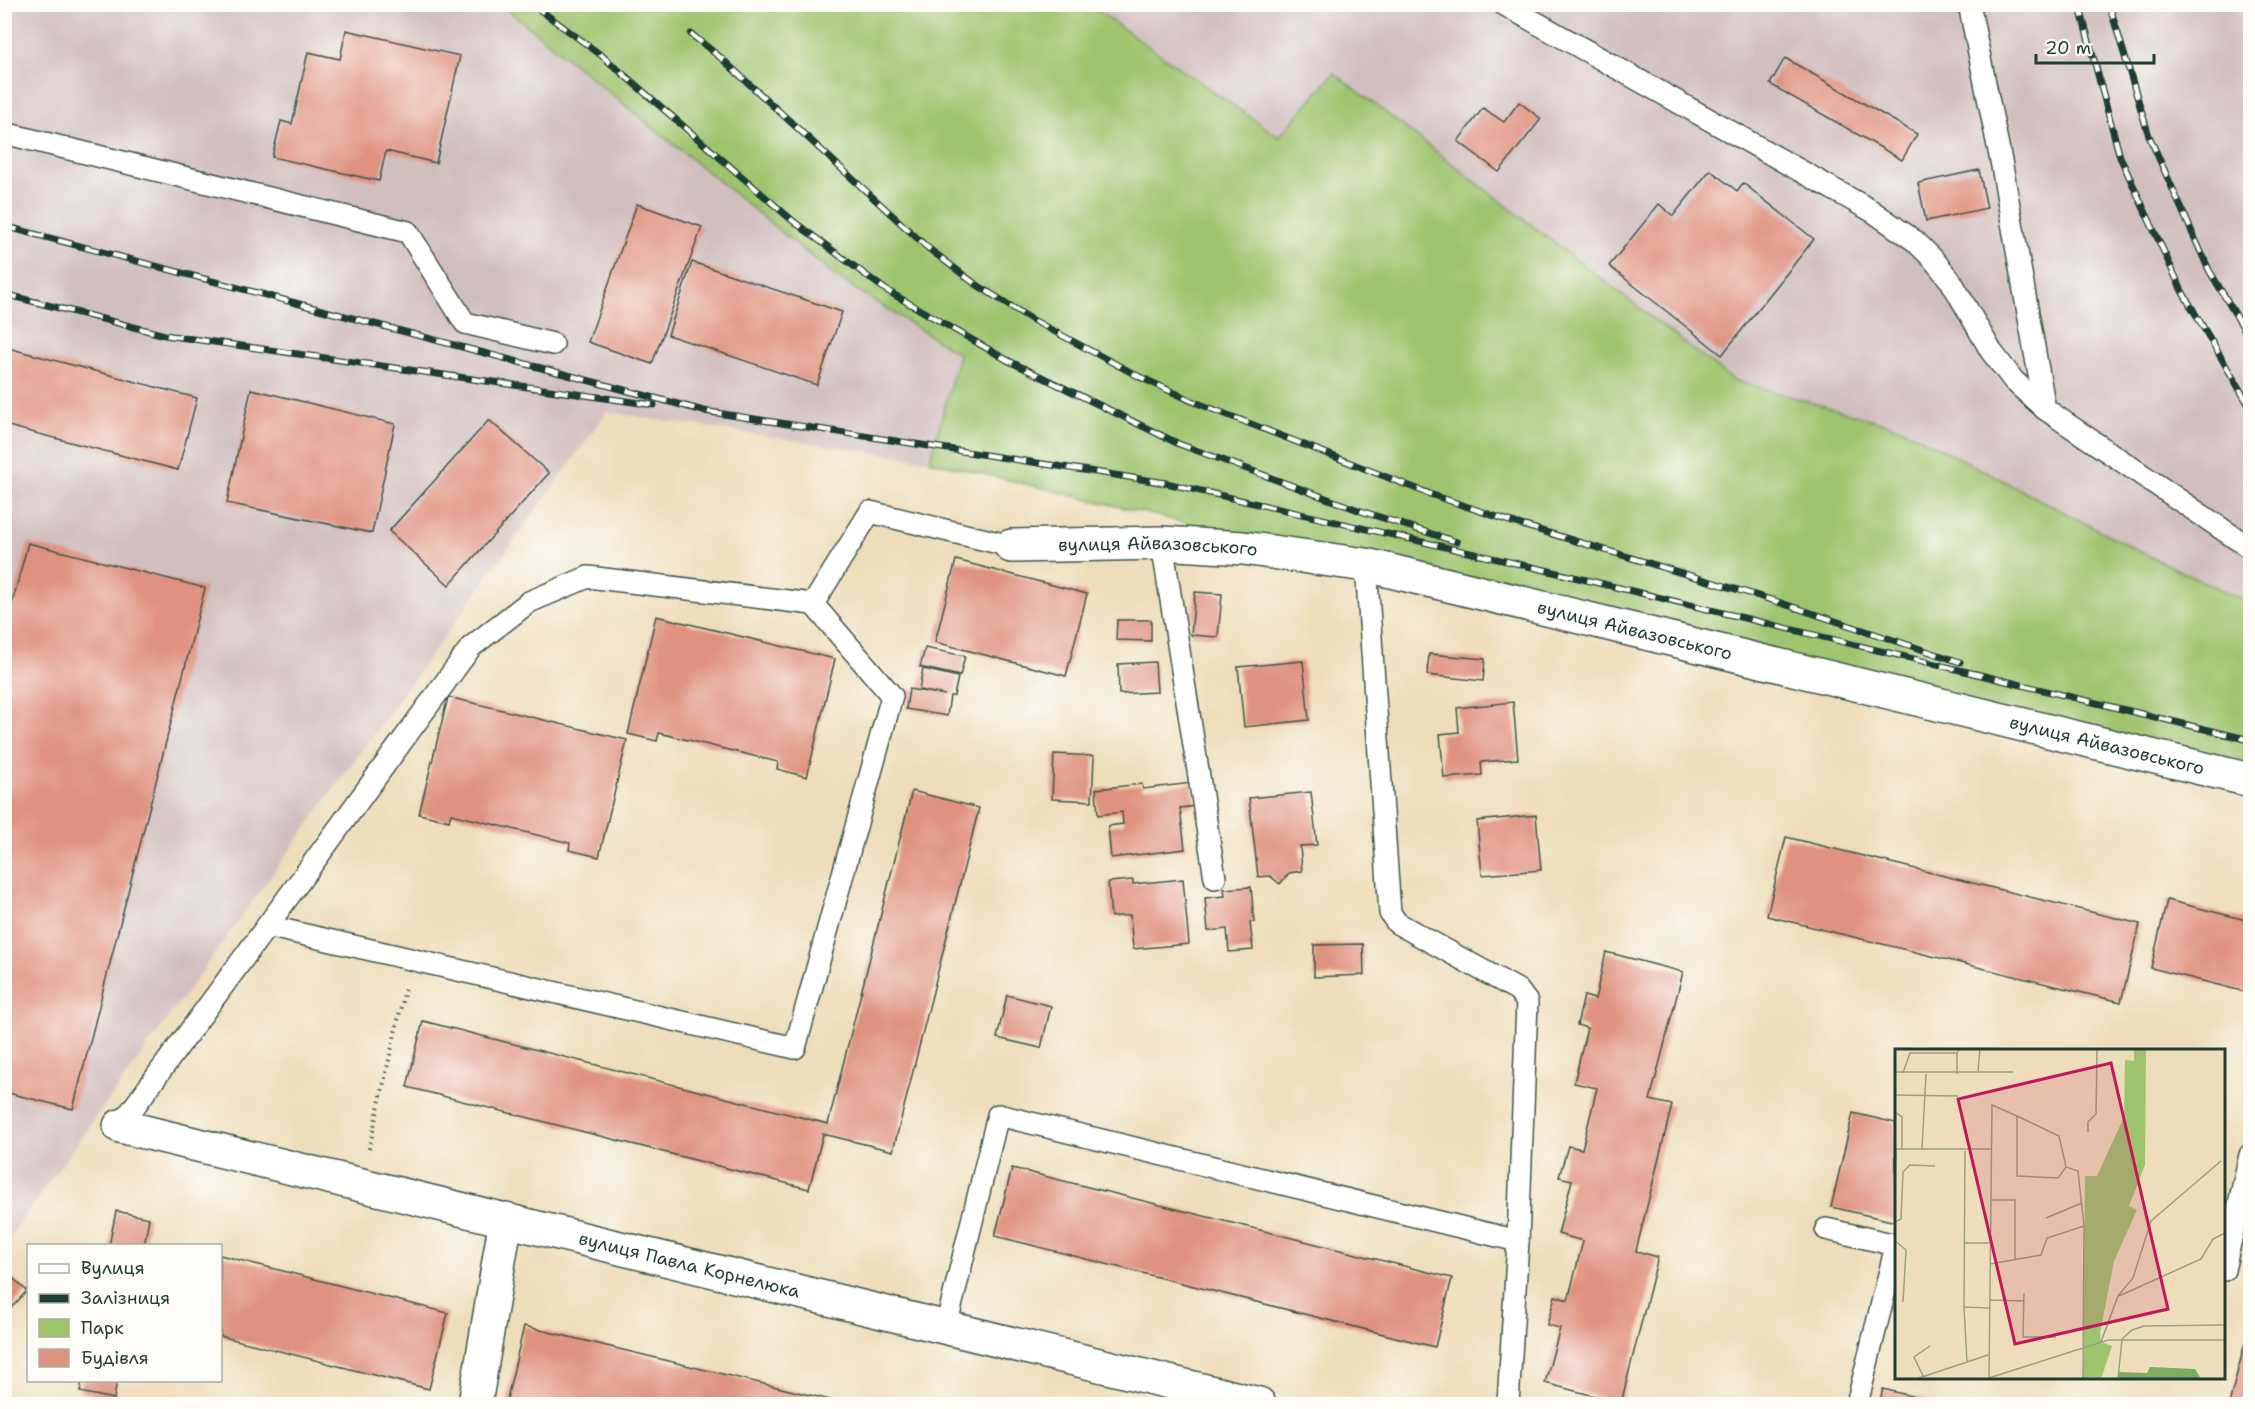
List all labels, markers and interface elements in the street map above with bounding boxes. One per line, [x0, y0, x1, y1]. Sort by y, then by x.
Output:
scale bar [2036, 27, 2154, 65]
text: 20 m [2045, 36, 2091, 60]
street label: вулиця Айвазовського [1058, 531, 1259, 562]
street label: вулиця Айвазовського [1535, 595, 1735, 666]
street label: вулиця Айвазовського [2007, 710, 2207, 780]
inset map [1895, 1049, 2225, 1379]
street label: вулиця Павла Корнелюка [576, 1226, 802, 1304]
legend [27, 1244, 222, 1382]
text: Вулиця [81, 1256, 145, 1280]
text: Залізниця [81, 1286, 170, 1310]
text: Парк [81, 1316, 124, 1340]
text: Будівля [81, 1346, 149, 1370]

